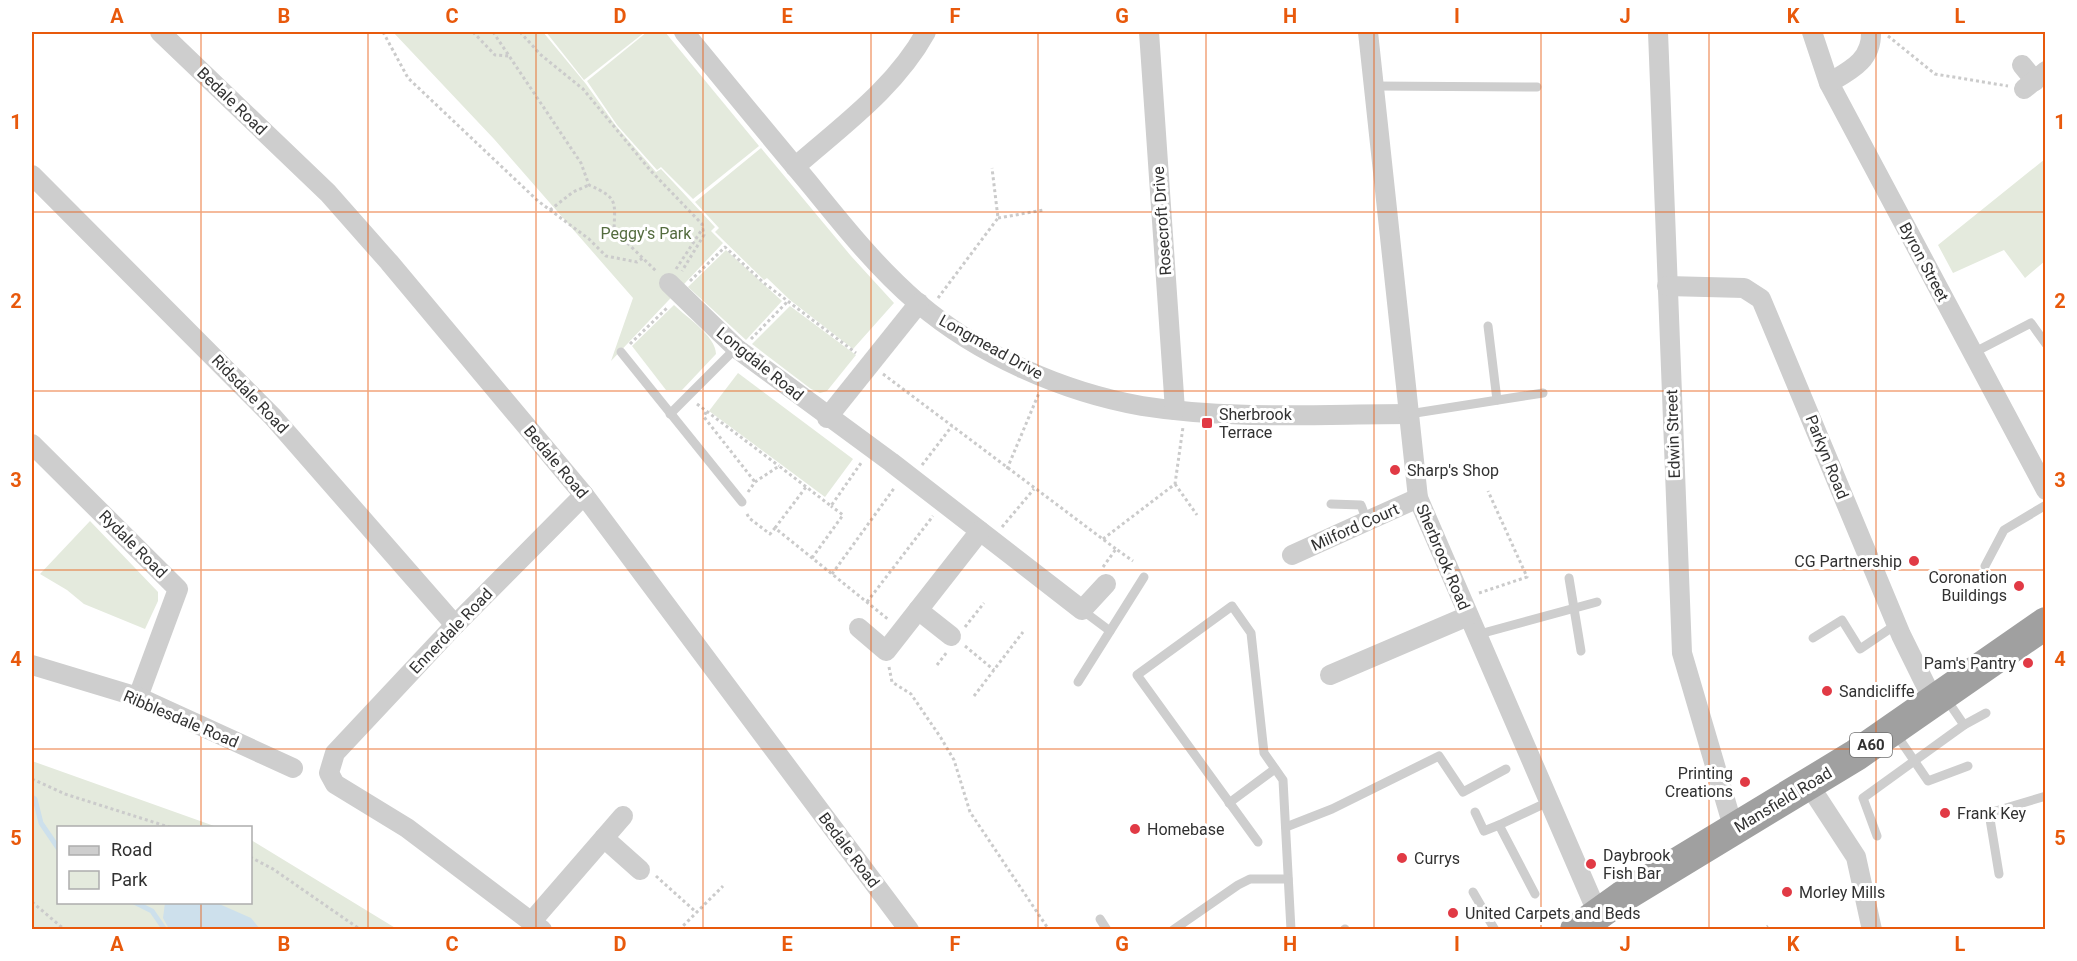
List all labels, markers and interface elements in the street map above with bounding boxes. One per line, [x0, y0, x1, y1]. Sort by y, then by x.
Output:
text: A [110, 4, 124, 28]
text: B [278, 4, 290, 28]
text: C [445, 4, 459, 28]
text: D [614, 4, 627, 28]
text: E [781, 4, 793, 28]
text: F [950, 4, 961, 28]
text: G [1115, 4, 1129, 28]
text: H [1283, 4, 1297, 28]
text: I [1454, 4, 1460, 28]
text: J [1619, 4, 1631, 28]
text: K [1787, 4, 1800, 28]
text: L [1955, 4, 1966, 28]
street label: Bedale Road [193, 63, 271, 139]
text: 1 [10, 110, 22, 134]
text: 1 [2054, 110, 2066, 134]
street label: Rosecroft Drive [1149, 166, 1175, 276]
street label: Byron Street [1895, 219, 1953, 305]
park label: Peggy's Park [601, 224, 692, 243]
text: 2 [10, 289, 22, 313]
text: 2 [2054, 289, 2066, 313]
street label: Longmead Drive [936, 311, 1046, 383]
street label: Longdale Road [713, 323, 807, 405]
street label: Ridsdale Road [208, 351, 292, 437]
street label: Edwin Street [1662, 389, 1684, 479]
place label: Sherbrook Terrace [1219, 405, 1293, 442]
street label: Parkyn Road [1801, 412, 1853, 502]
marker: Sherbrook Terrace [1200, 416, 1214, 430]
street label: Bedale Road [520, 422, 592, 502]
place label: Sharp's Shop [1407, 461, 1499, 480]
marker: Sharp's Shop [1388, 463, 1402, 477]
text: 3 [10, 468, 22, 492]
text: 3 [2054, 468, 2066, 492]
street label: Milford Court [1308, 499, 1402, 555]
street label: Sherbrook Road [1412, 501, 1474, 613]
street label: Rydale Road [95, 506, 171, 582]
place label: CG Partnership [1794, 552, 1902, 571]
marker: CG Partnership [1907, 554, 1921, 568]
place label: Coronation Buildings [1928, 568, 2007, 605]
marker: Coronation Buildings [2012, 579, 2026, 593]
street label: Ennerdale Road [406, 584, 496, 678]
text: 4 [10, 647, 22, 671]
text: 4 [2054, 647, 2066, 671]
place label: Pam's Pantry [1924, 654, 2016, 673]
marker: Pam's Pantry [2021, 656, 2035, 670]
place label: Sandicliffe [1839, 682, 1915, 701]
marker: Sandicliffe [1820, 684, 1834, 698]
street label: Ribblesdale Road [121, 686, 241, 752]
road number: A60 [1850, 733, 1892, 757]
street label: Mansfield Road [1731, 763, 1835, 837]
place label: Printing Creations [1665, 764, 1733, 801]
marker: Printing Creations [1738, 775, 1752, 789]
place label: Frank Key [1957, 804, 2027, 823]
marker: Frank Key [1938, 806, 1952, 820]
street label: Bedale Road [815, 809, 883, 891]
place label: Homebase [1147, 820, 1224, 839]
marker: Homebase [1128, 822, 1142, 836]
text: 5 [10, 826, 22, 850]
legend [57, 826, 252, 904]
text: 5 [2054, 826, 2066, 850]
text: Road [111, 839, 152, 860]
place label: Daybrook Fish Bar [1603, 846, 1671, 883]
place label: Currys [1414, 849, 1460, 868]
marker: Currys [1395, 851, 1409, 865]
marker: Daybrook Fish Bar [1584, 857, 1598, 871]
text: Park [111, 869, 148, 890]
place label: Morley Mills [1799, 883, 1885, 902]
marker: Morley Mills [1780, 885, 1794, 899]
place label: United Carpets and Beds [1465, 904, 1641, 923]
marker: United Carpets and Beds [1446, 906, 1460, 920]
text: A [110, 932, 124, 956]
text: B [278, 932, 290, 956]
text: C [445, 932, 459, 956]
text: D [614, 932, 627, 956]
text: E [781, 932, 793, 956]
text: F [950, 932, 961, 956]
text: G [1115, 932, 1129, 956]
text: H [1283, 932, 1297, 956]
text: I [1454, 932, 1460, 956]
text: J [1619, 932, 1631, 956]
text: K [1787, 932, 1800, 956]
text: L [1955, 932, 1966, 956]

